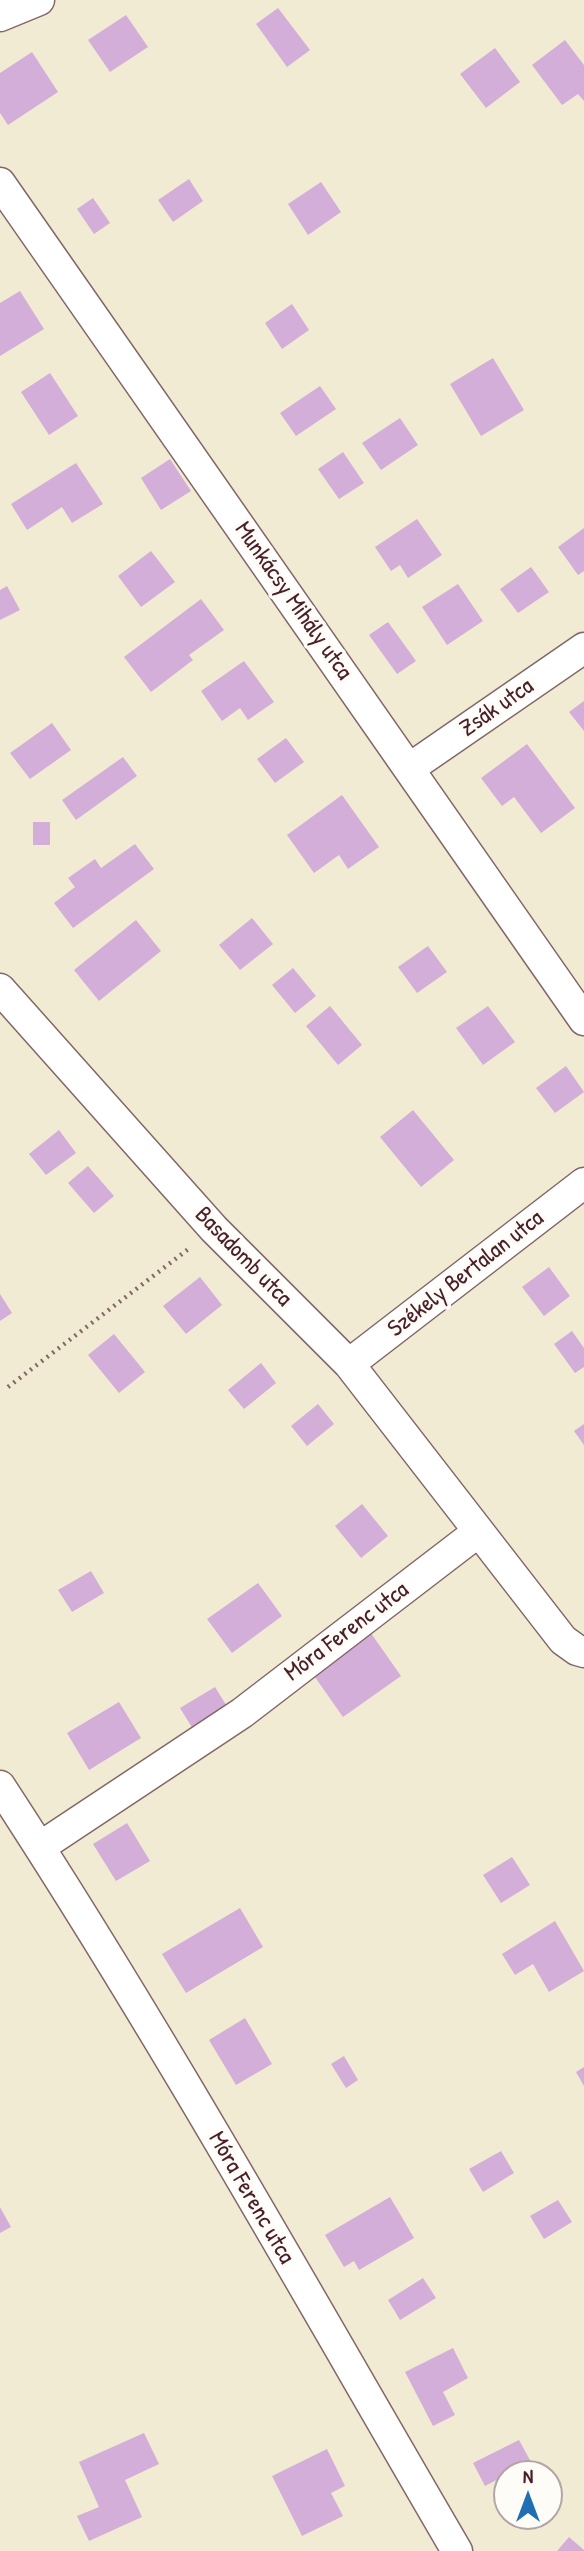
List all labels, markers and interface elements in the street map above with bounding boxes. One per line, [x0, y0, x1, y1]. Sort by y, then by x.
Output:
street label: Munkácsy Mihály utca [228, 517, 358, 685]
street label: Zsák utca [455, 672, 539, 744]
street label: Basadomb utca [188, 1201, 298, 1313]
street label: Székely Bertalan utca [382, 1204, 550, 1344]
street label: Móra Ferenc utca [279, 1576, 415, 1688]
street label: Móra Ferenc utca [202, 2127, 300, 2269]
north arrow [493, 2460, 563, 2530]
text: N [523, 2463, 533, 2489]

